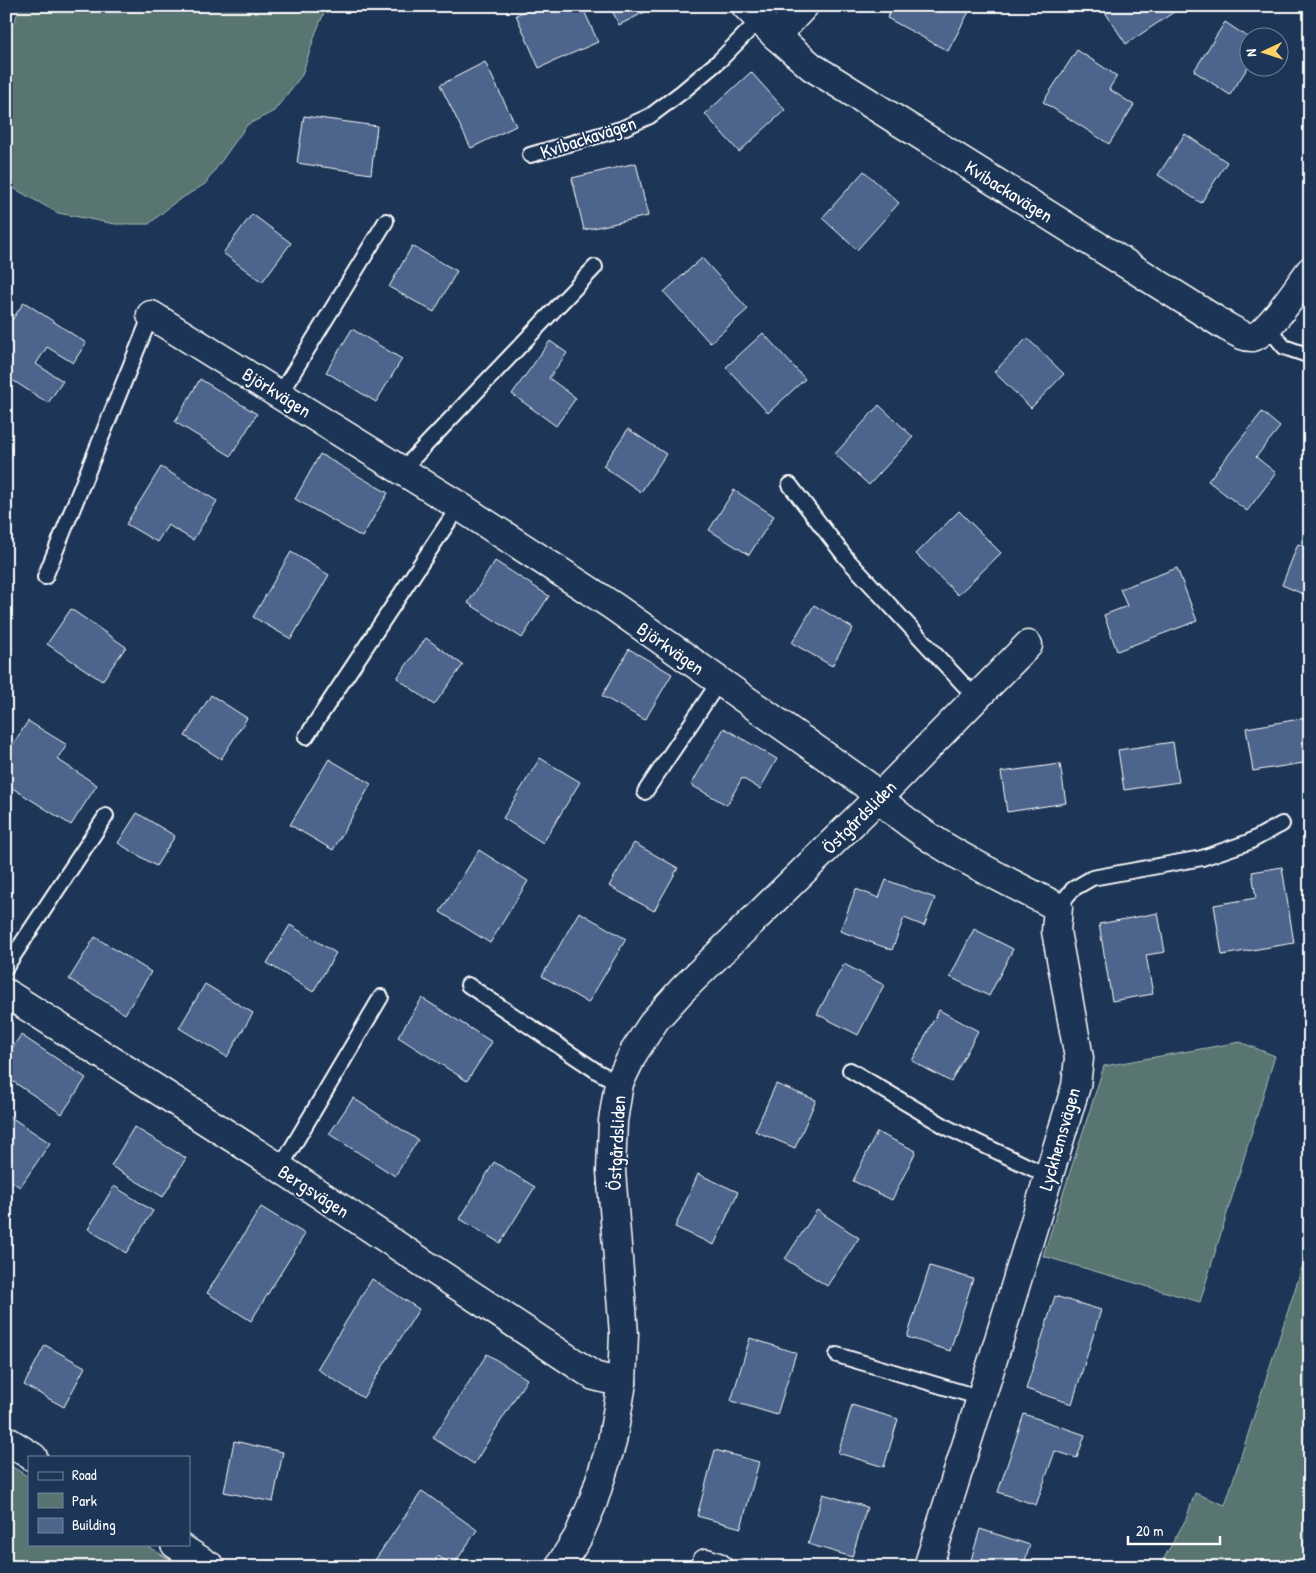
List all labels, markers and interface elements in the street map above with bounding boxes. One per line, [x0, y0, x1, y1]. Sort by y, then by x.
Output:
north arrow [1238, 28, 1288, 78]
text: N [1241, 48, 1260, 57]
street label: Kvibackavägen [537, 109, 639, 165]
street label: Kvibackavägen [960, 154, 1058, 228]
street label: Björkvägen [238, 361, 316, 423]
street label: Björkvägen [632, 615, 710, 681]
street label: Östgårdsliden [816, 774, 902, 860]
street label: Lyckhemsvägen [1032, 1085, 1086, 1193]
street label: Östgårdsliden [601, 1095, 631, 1191]
street label: Bergsvägen [273, 1158, 355, 1224]
legend [28, 1456, 190, 1546]
text: Road [72, 1464, 97, 1485]
text: Park [72, 1490, 97, 1511]
scale bar [1128, 1513, 1221, 1545]
text: Building [72, 1514, 116, 1535]
text: 20 m [1136, 1520, 1163, 1541]

